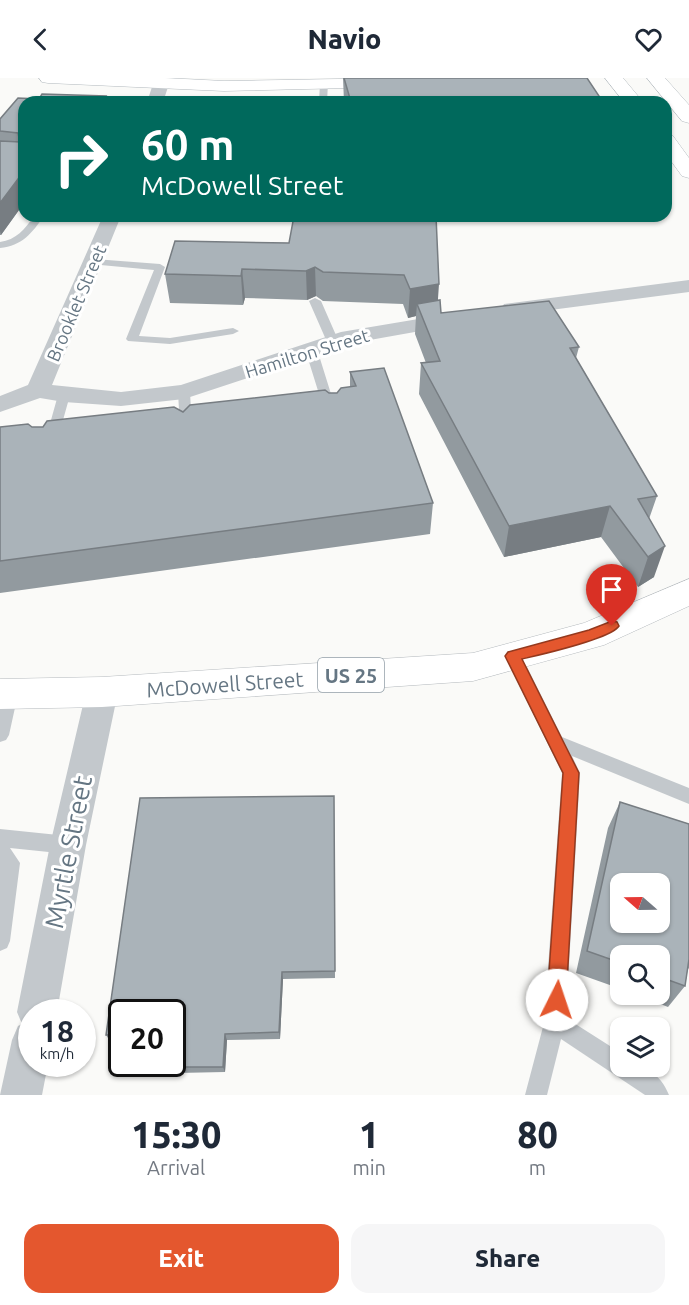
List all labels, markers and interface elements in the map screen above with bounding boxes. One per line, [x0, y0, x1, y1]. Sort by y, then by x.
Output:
icon: back [24, 23, 57, 56]
icon: heart [632, 23, 665, 56]
text: Navio [307, 24, 382, 54]
icon: right [42, 120, 120, 198]
text: 60 m [141, 121, 235, 168]
text: McDowell Street [141, 170, 343, 200]
street label: Brooklet Street [42, 242, 110, 364]
street label: Hamilton Street [243, 325, 371, 381]
pin [586, 564, 637, 626]
icon: arrive [595, 573, 628, 606]
road number: US 25 [318, 658, 384, 692]
street label: McDowell Street [146, 667, 304, 701]
street label: Myrtle Street [39, 773, 97, 931]
north arrow [610, 873, 670, 933]
map controls [610, 873, 670, 1077]
button: search [610, 945, 670, 1005]
position arrow [525, 968, 589, 1032]
speed limit sign: 20 [108, 999, 186, 1077]
text: 18 [40, 1014, 74, 1048]
button: layers [610, 1017, 670, 1077]
text: km/h [40, 1045, 74, 1062]
text: 15:30 [131, 1114, 221, 1155]
text: 1 [359, 1114, 379, 1155]
text: 80 [517, 1114, 558, 1155]
text: Arrival [147, 1156, 205, 1179]
text: min [352, 1156, 386, 1179]
text: m [529, 1156, 546, 1179]
button: Exit [24, 1224, 339, 1293]
button: Share [351, 1224, 665, 1293]

